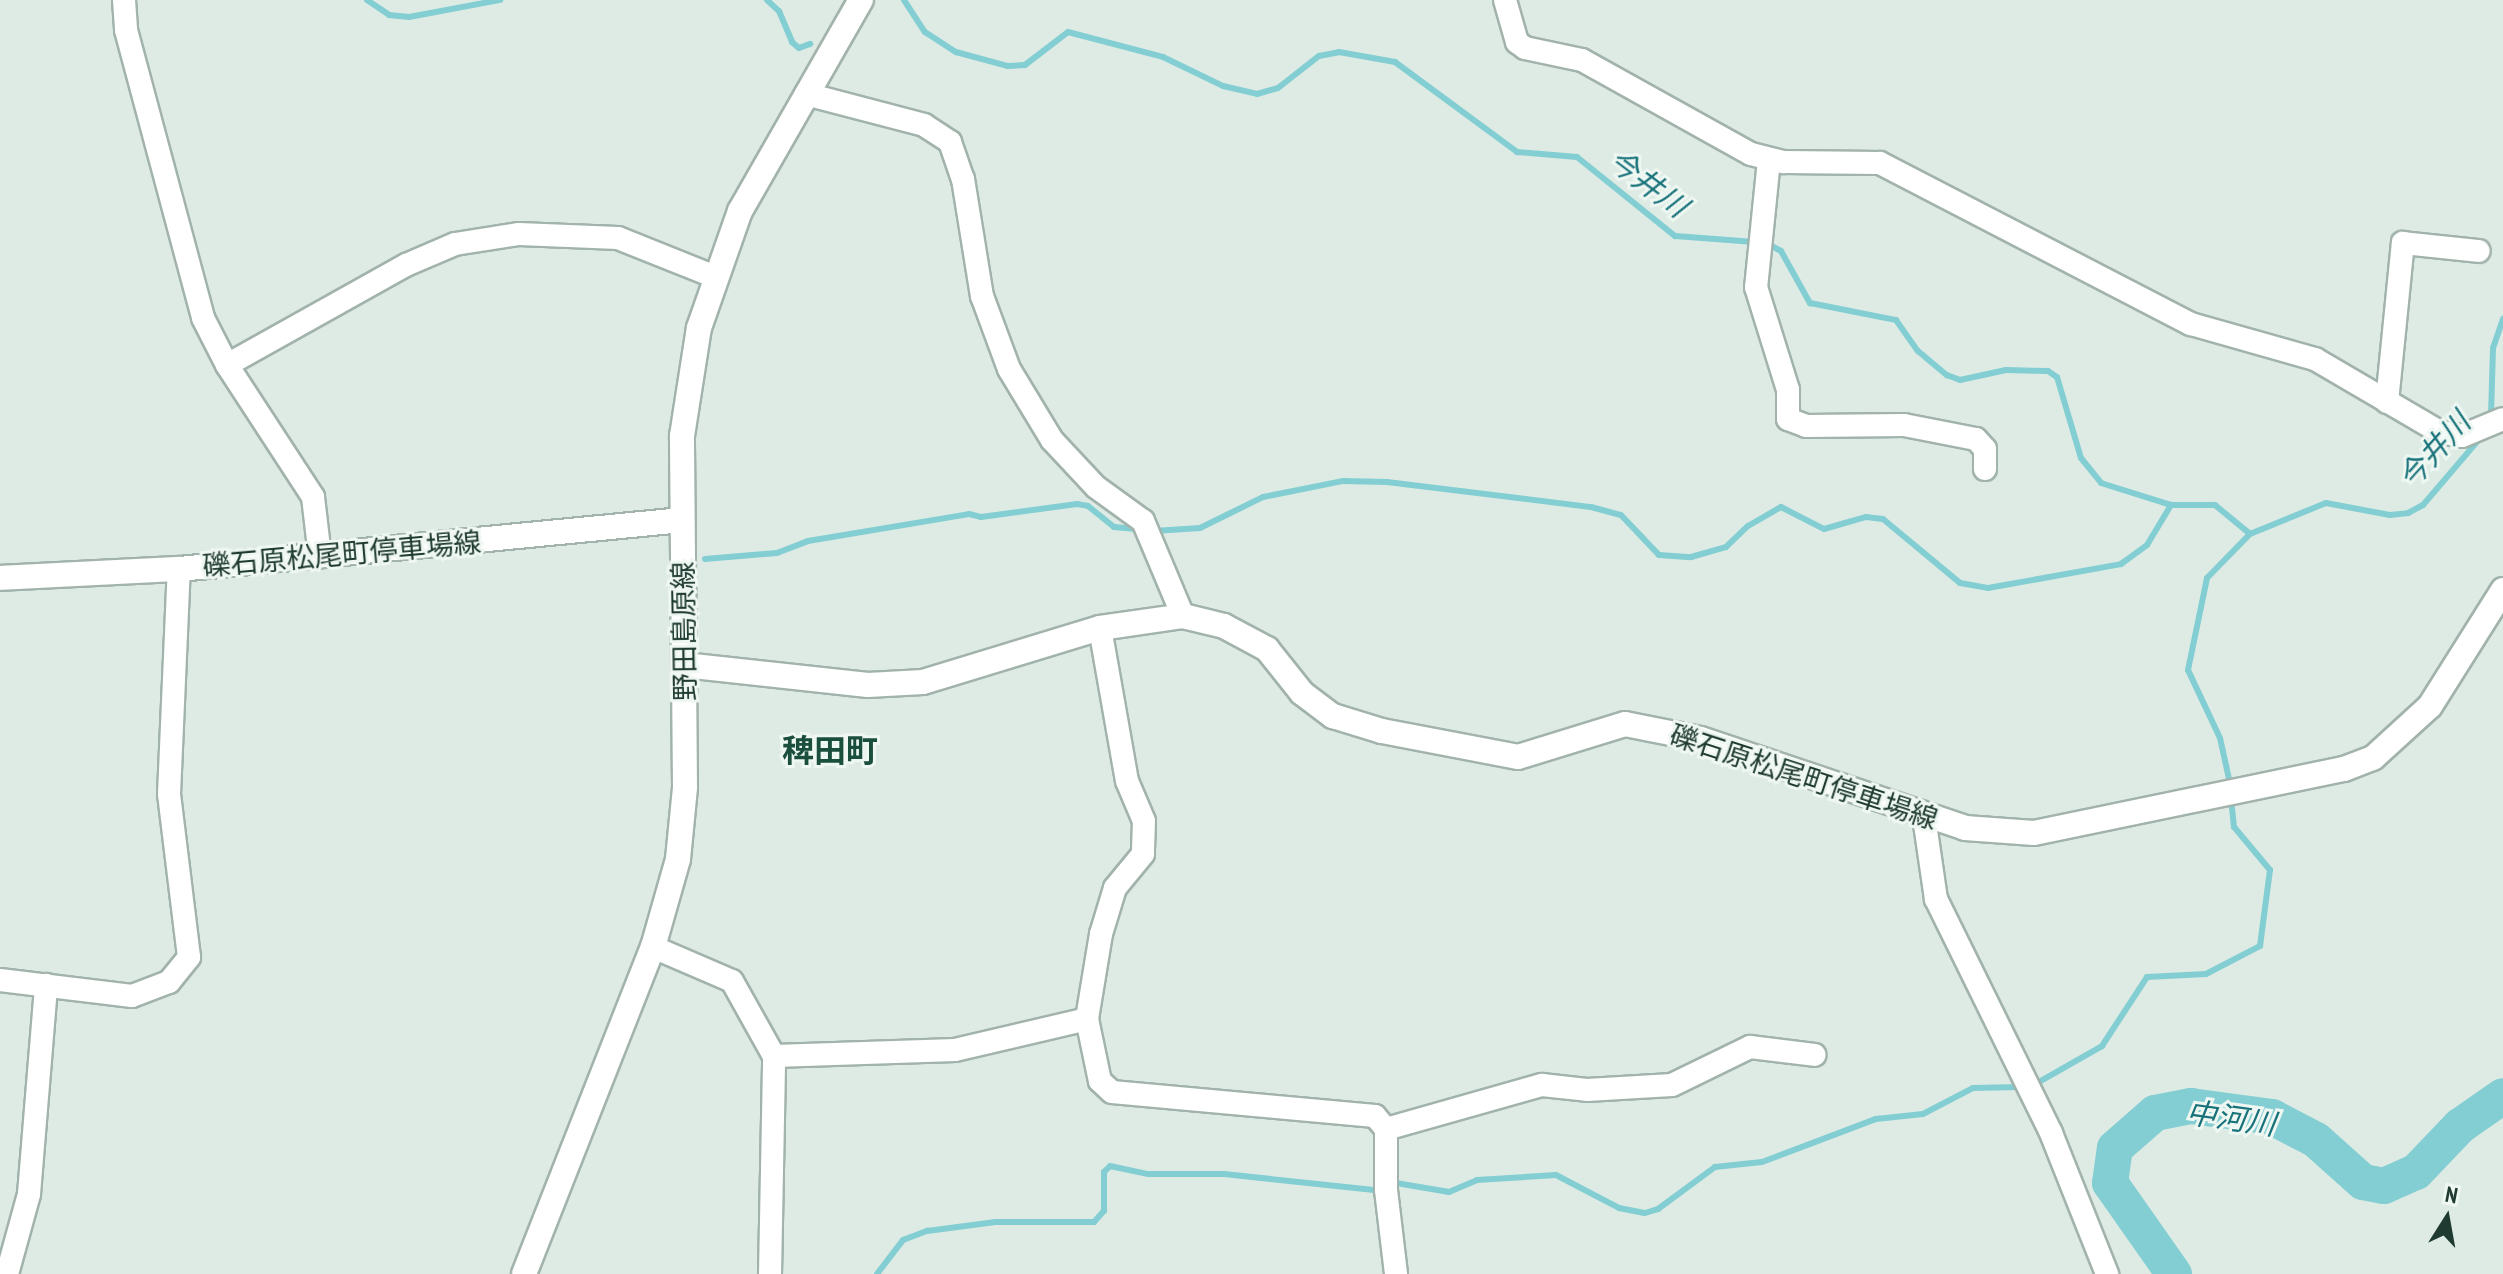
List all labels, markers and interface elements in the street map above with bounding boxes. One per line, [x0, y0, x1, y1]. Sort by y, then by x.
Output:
water label: 今井川 [1601, 142, 1695, 224]
water label: 今井川 [2391, 405, 2477, 495]
street label: 礫石原松尾町停車場線 [201, 525, 483, 583]
street label: 野田島原線 [666, 561, 702, 701]
street label: 礫石原松尾町停車場線 [1666, 718, 1942, 836]
district label: 稗田町 [782, 731, 878, 769]
water label: 中河川 [2184, 1094, 2278, 1142]
north arrow [2407, 1178, 2487, 1258]
text: N [2443, 1180, 2460, 1209]

